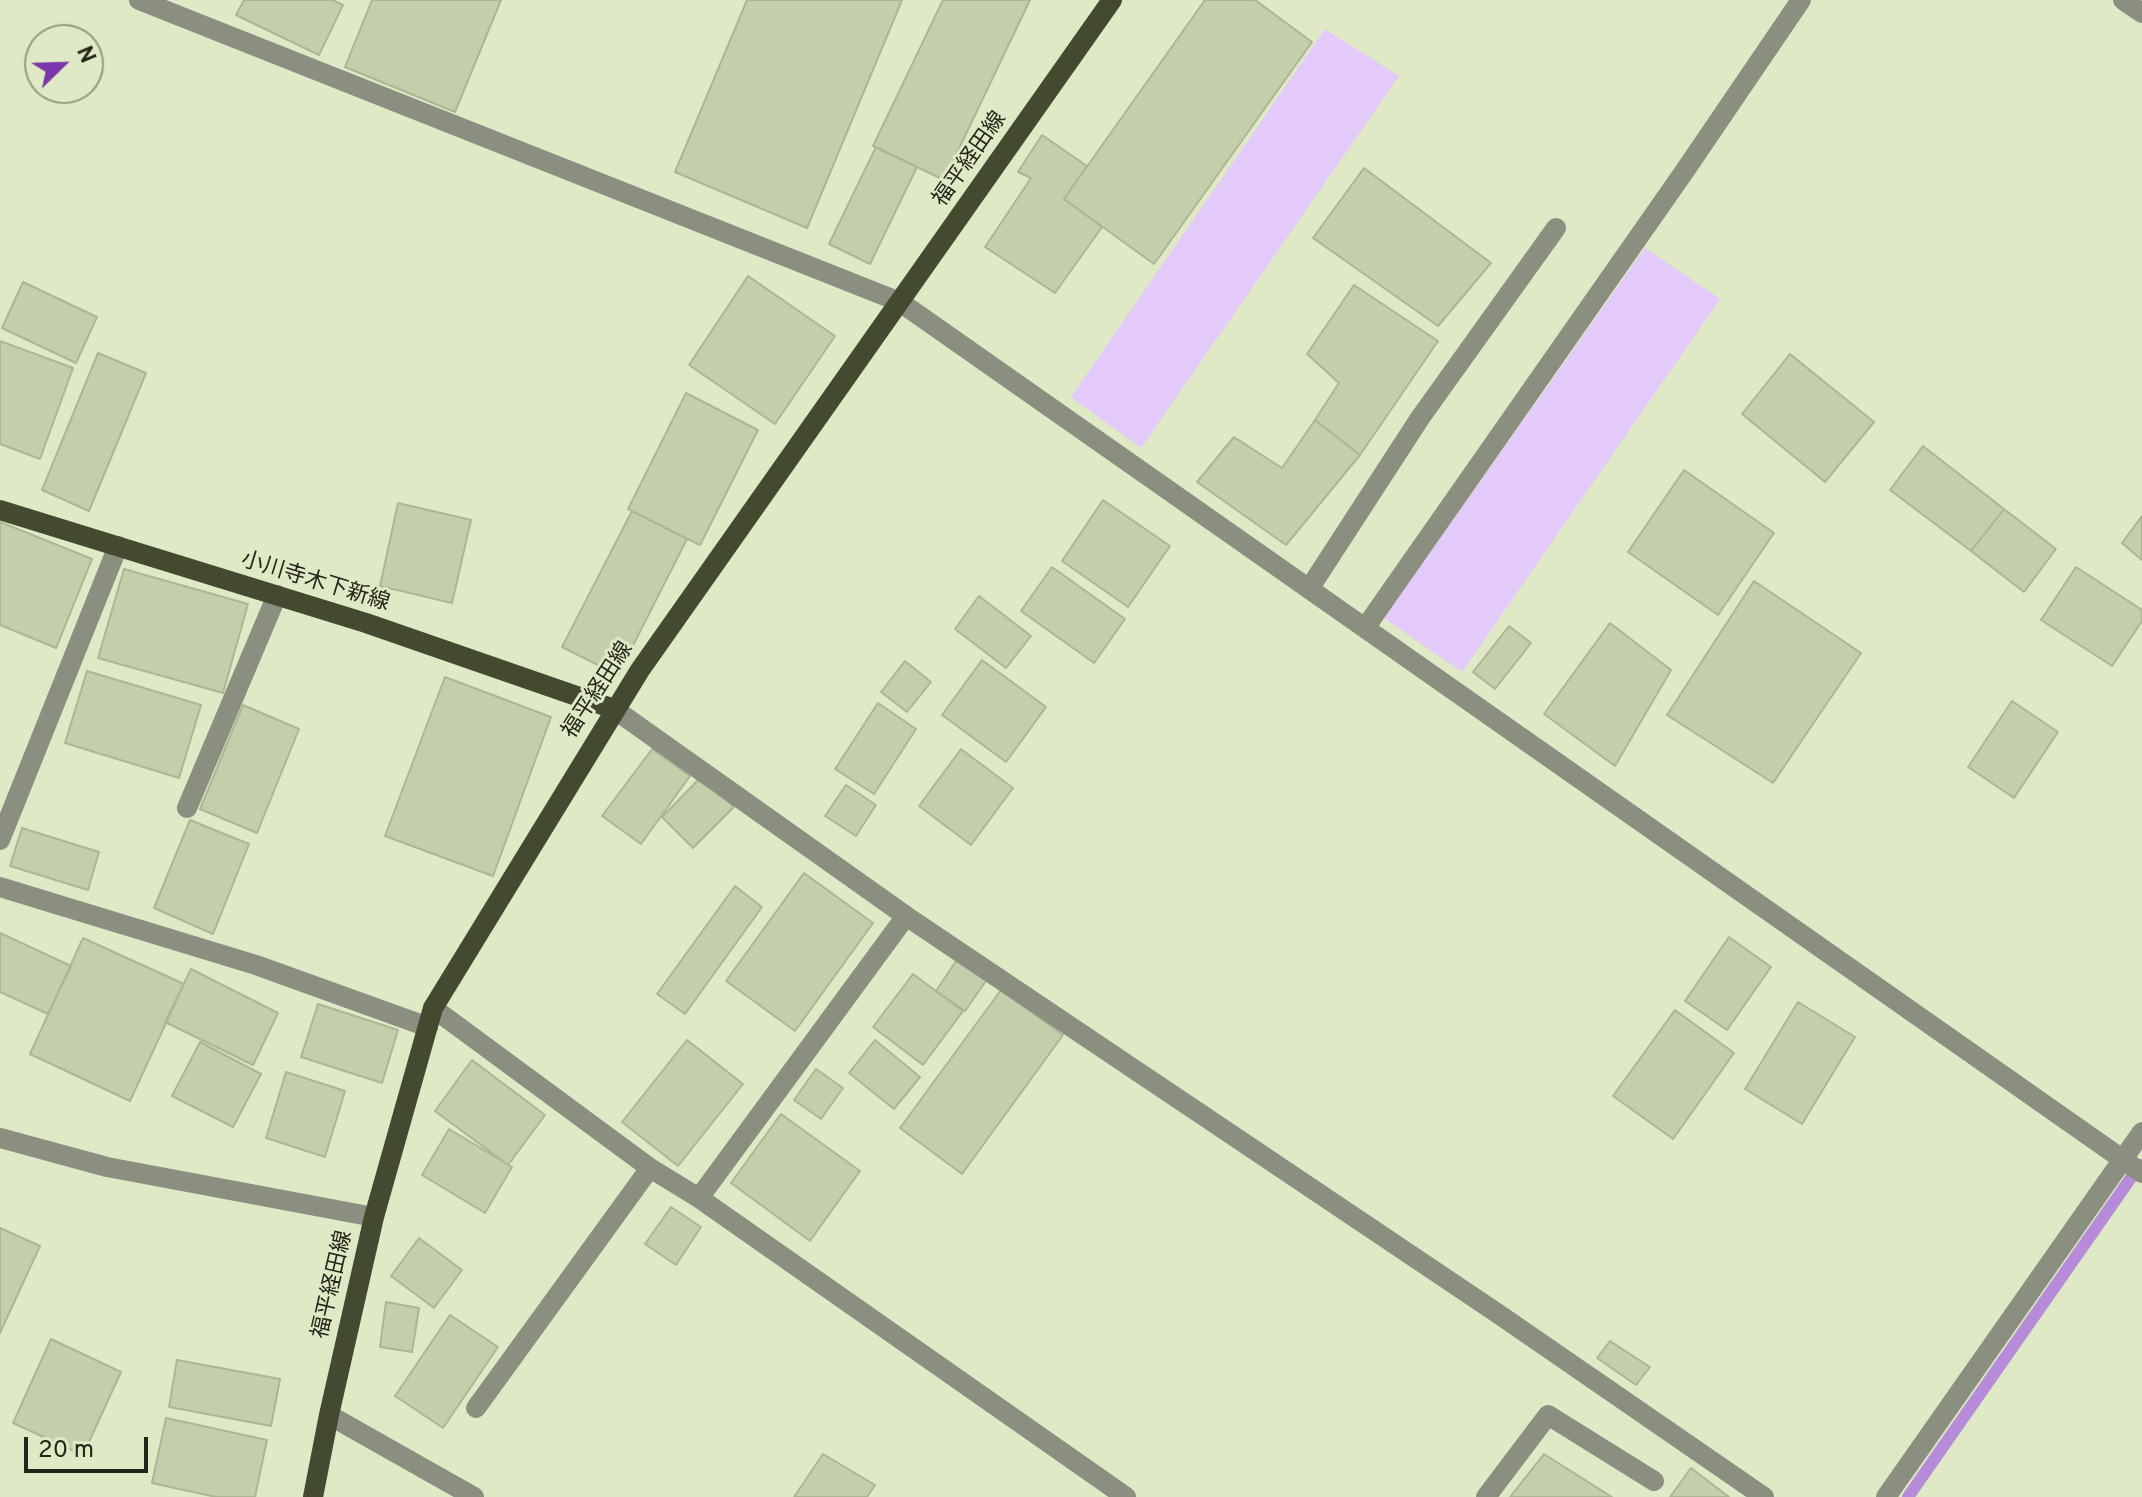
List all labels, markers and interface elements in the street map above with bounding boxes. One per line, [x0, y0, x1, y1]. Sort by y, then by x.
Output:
north arrow [24, 24, 104, 104]
text: N [69, 43, 100, 68]
street label: 福平経田線 [929, 107, 1013, 213]
street label: 小川寺木下新線 [238, 548, 392, 618]
street label: 福平経田線 [558, 638, 640, 744]
street label: 福平経田線 [309, 1228, 359, 1342]
scale bar [28, 1421, 152, 1471]
text: 20 m [38, 1436, 94, 1466]

